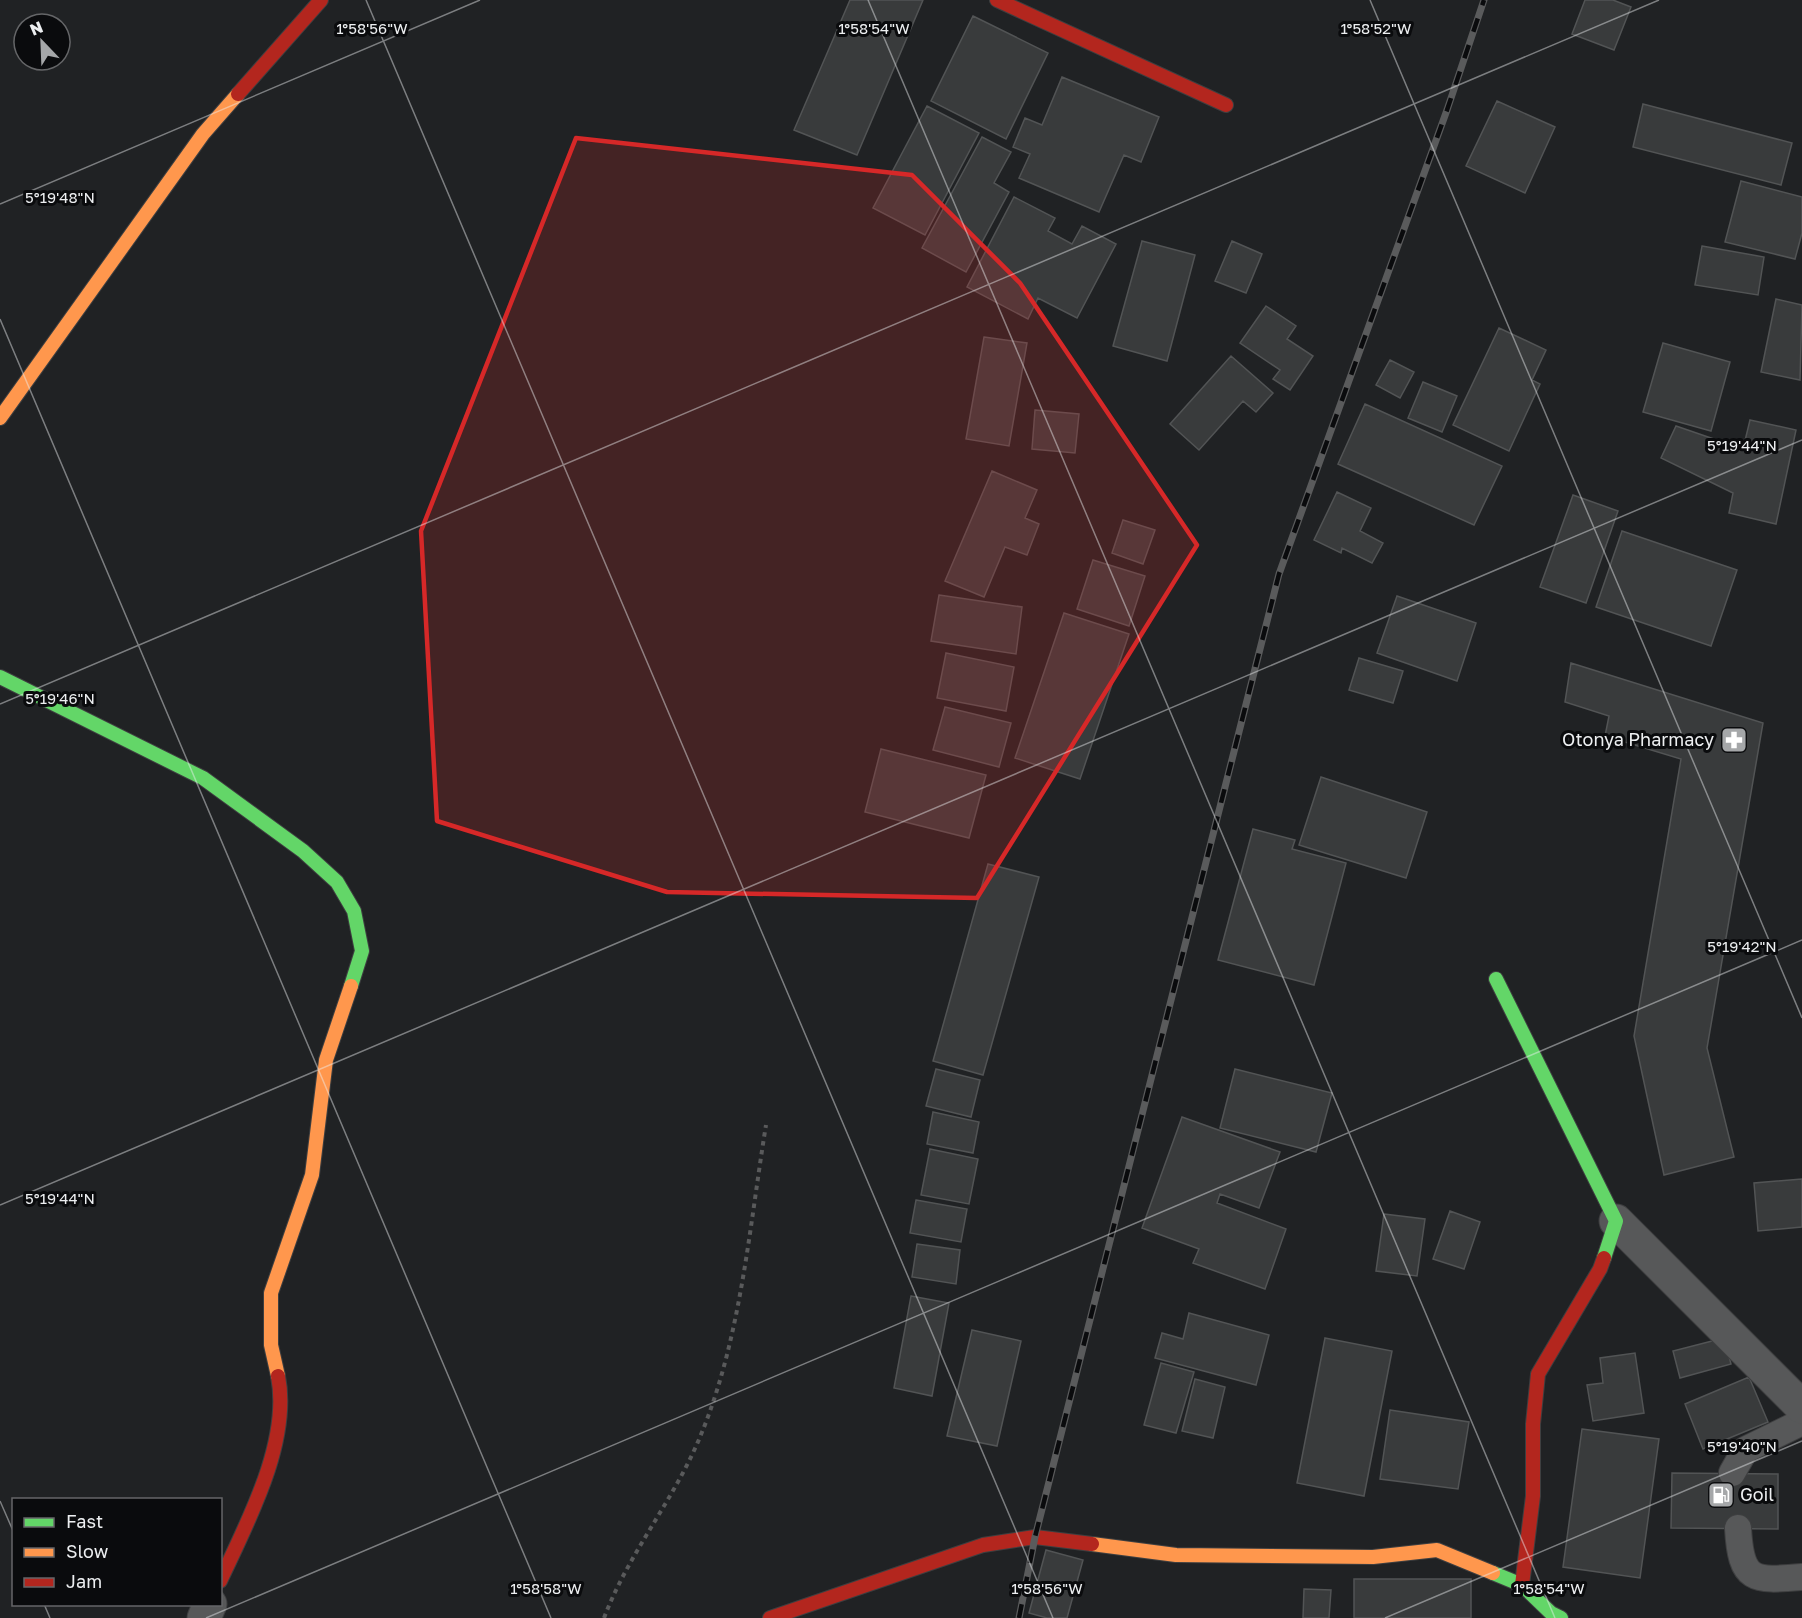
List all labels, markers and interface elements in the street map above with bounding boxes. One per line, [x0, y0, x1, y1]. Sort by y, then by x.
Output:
north arrow [12, 12, 72, 72]
text: N [27, 17, 46, 40]
text: 1°58'56"W [336, 19, 408, 37]
text: 1°58'54"W [838, 19, 910, 37]
text: 1°58'52"W [1340, 19, 1412, 37]
text: 5°19'48"N [25, 188, 95, 206]
text: 5°19'44"N [1707, 436, 1777, 454]
text: 5°19'46"N [25, 689, 95, 707]
pharmacy icon: Otonya Pharmacy [1719, 725, 1749, 755]
place label: Otonya Pharmacy [1562, 728, 1714, 750]
text: 5°19'42"N [1707, 937, 1777, 955]
text: 5°19'44"N [25, 1189, 95, 1207]
text: 5°19'40"N [1707, 1437, 1777, 1455]
fuel station icon: Goil [1706, 1480, 1736, 1510]
place label: Goil [1740, 1483, 1774, 1505]
legend [12, 1498, 222, 1606]
text: Fast [66, 1510, 103, 1532]
text: Slow [66, 1540, 109, 1562]
text: Jam [66, 1570, 102, 1592]
text: 1°58'58"W [510, 1579, 582, 1597]
text: 1°58'56"W [1011, 1579, 1083, 1597]
text: 1°58'54"W [1513, 1579, 1585, 1597]

